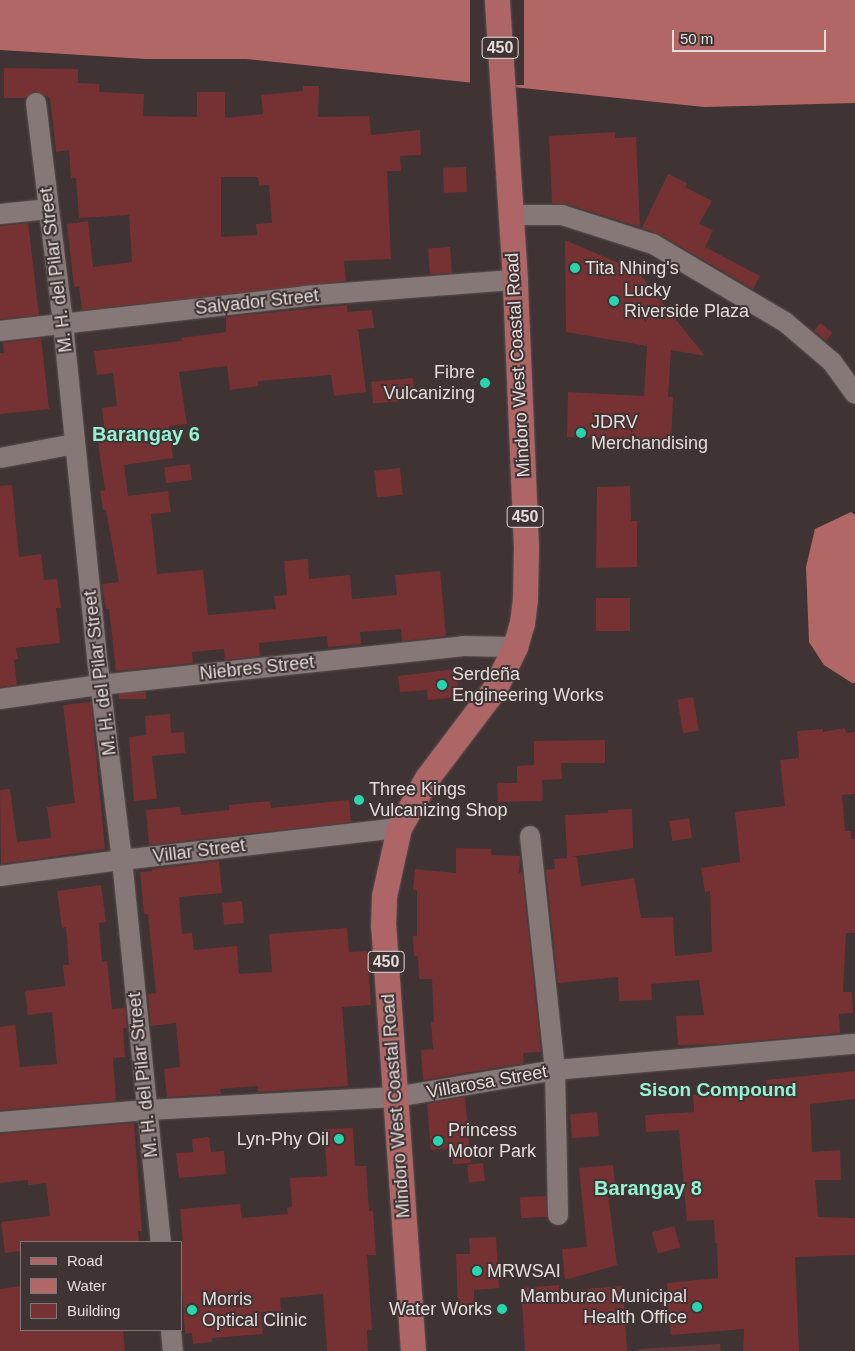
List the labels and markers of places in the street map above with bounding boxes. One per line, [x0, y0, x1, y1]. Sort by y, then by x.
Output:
place label: Tita Nhing's [585, 257, 679, 279]
marker: Tita Nhing's [569, 262, 581, 274]
place label: Lucky Riverside Plaza [624, 280, 749, 322]
marker: Lucky Riverside Plaza [608, 295, 620, 307]
place label: Fibre Vulcanizing [384, 362, 475, 404]
marker: Fibre Vulcanizing [479, 377, 491, 389]
place label: JDRV Merchandising [591, 412, 708, 454]
marker: JDRV Merchandising [575, 427, 587, 439]
place label: Serdeña Engineering Works [452, 664, 604, 706]
marker: Serdeña Engineering Works [436, 679, 448, 691]
place label: Three Kings Vulcanizing Shop [369, 779, 507, 822]
marker: Three Kings Vulcanizing Shop [353, 794, 365, 806]
place label: Princess Motor Park [448, 1120, 536, 1162]
place label: Lyn-Phy Oil [237, 1128, 329, 1150]
marker: Lyn-Phy Oil [333, 1133, 345, 1145]
marker: Princess Motor Park [432, 1135, 444, 1147]
place label: MRWSAI [487, 1260, 561, 1282]
marker: MRWSAI [471, 1265, 483, 1277]
place label: Mamburao Municipal Health Office [520, 1286, 687, 1328]
place label: Morris Optical Clinic [202, 1289, 307, 1332]
place label: Water Works [389, 1298, 492, 1320]
marker: Mamburao Municipal Health Office [691, 1301, 703, 1313]
marker: Water Works [496, 1303, 508, 1315]
marker: Morris Optical Clinic [186, 1304, 198, 1316]

